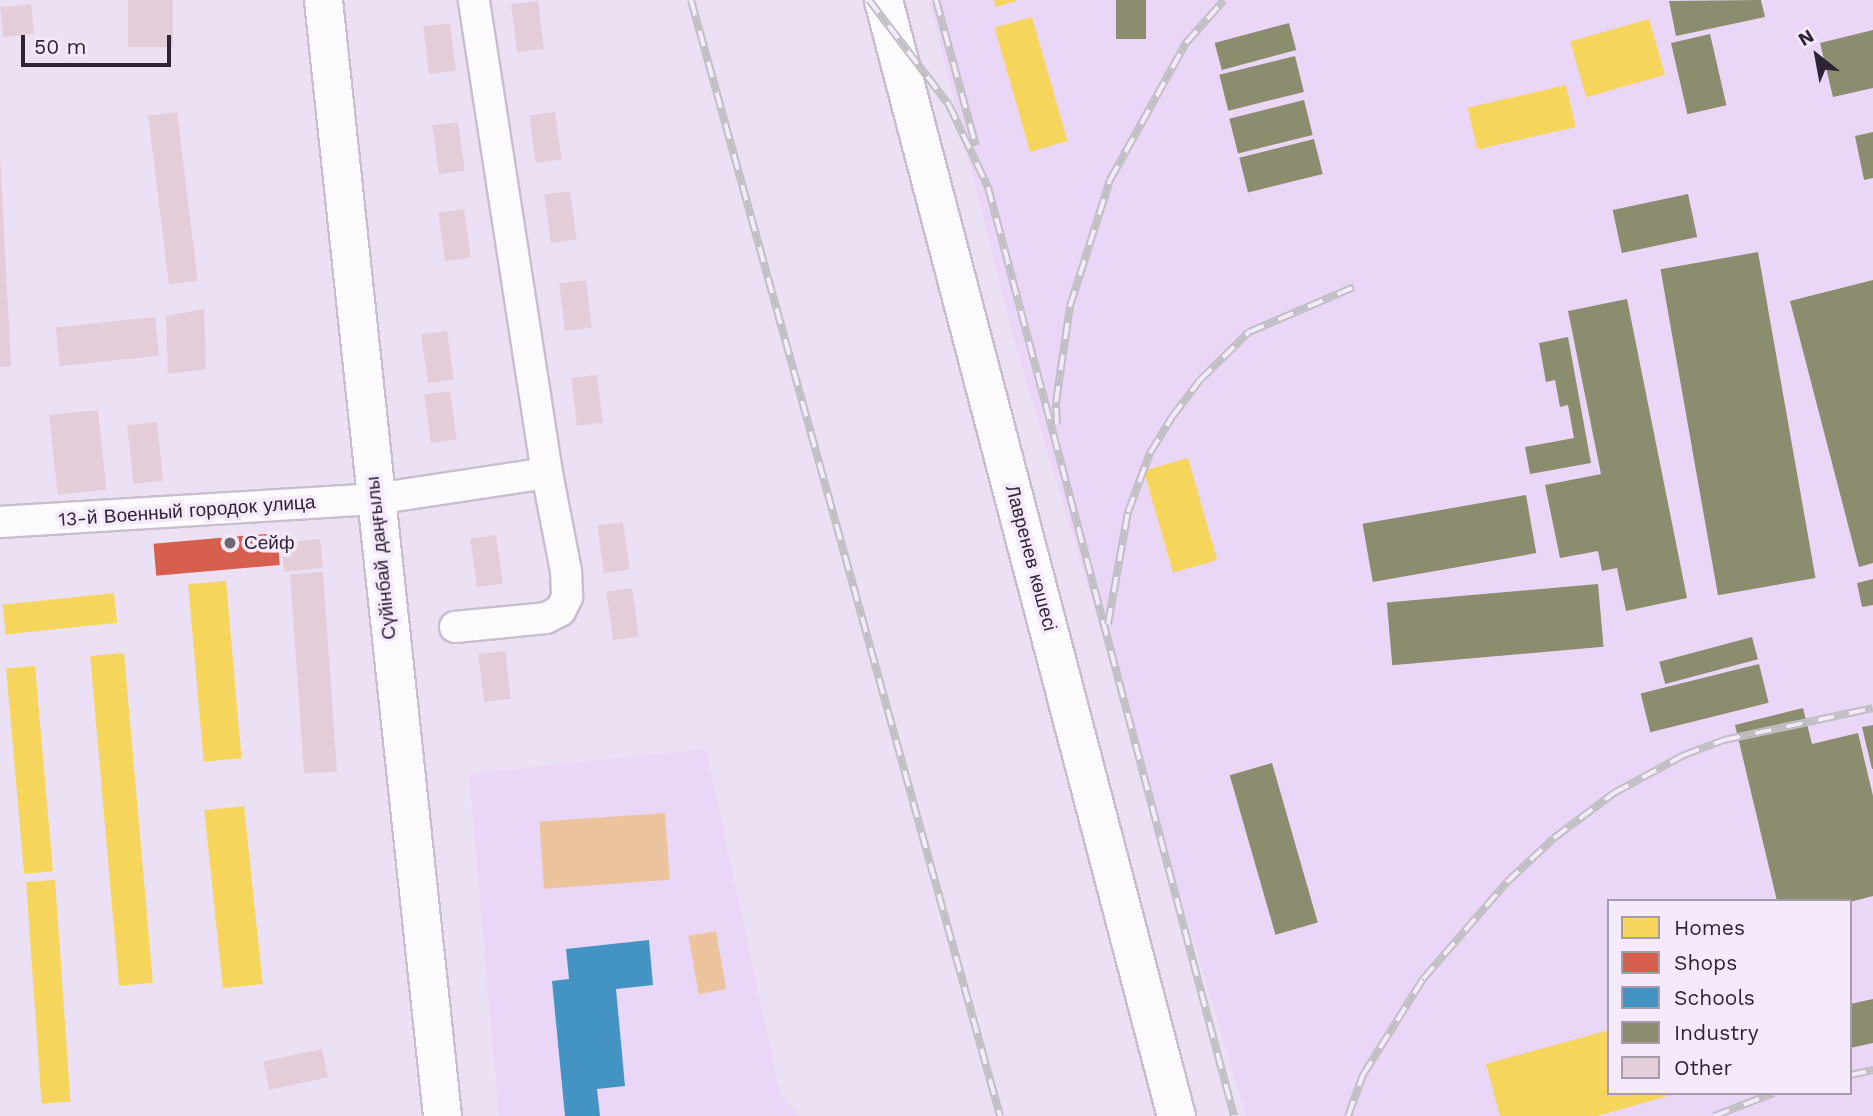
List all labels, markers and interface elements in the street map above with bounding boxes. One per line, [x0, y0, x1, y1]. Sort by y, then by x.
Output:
scale bar [24, 21, 175, 65]
north arrow [1782, 21, 1852, 91]
text: N [1794, 24, 1818, 51]
text: 50 m [34, 34, 86, 59]
street label: Сүйінбай даңғылы [361, 475, 401, 641]
street label: Лавренев көшесі [1001, 482, 1061, 634]
street label: 13-й Военный городок улица [58, 491, 316, 531]
place label: Сейф [244, 532, 295, 554]
marker: Сейф [222, 535, 238, 551]
legend [1607, 899, 1852, 1095]
text: Homes [1674, 915, 1745, 940]
text: Shops [1674, 950, 1737, 975]
text: Schools [1674, 985, 1755, 1010]
text: Industry [1674, 1020, 1759, 1045]
text: Other [1674, 1055, 1732, 1080]

